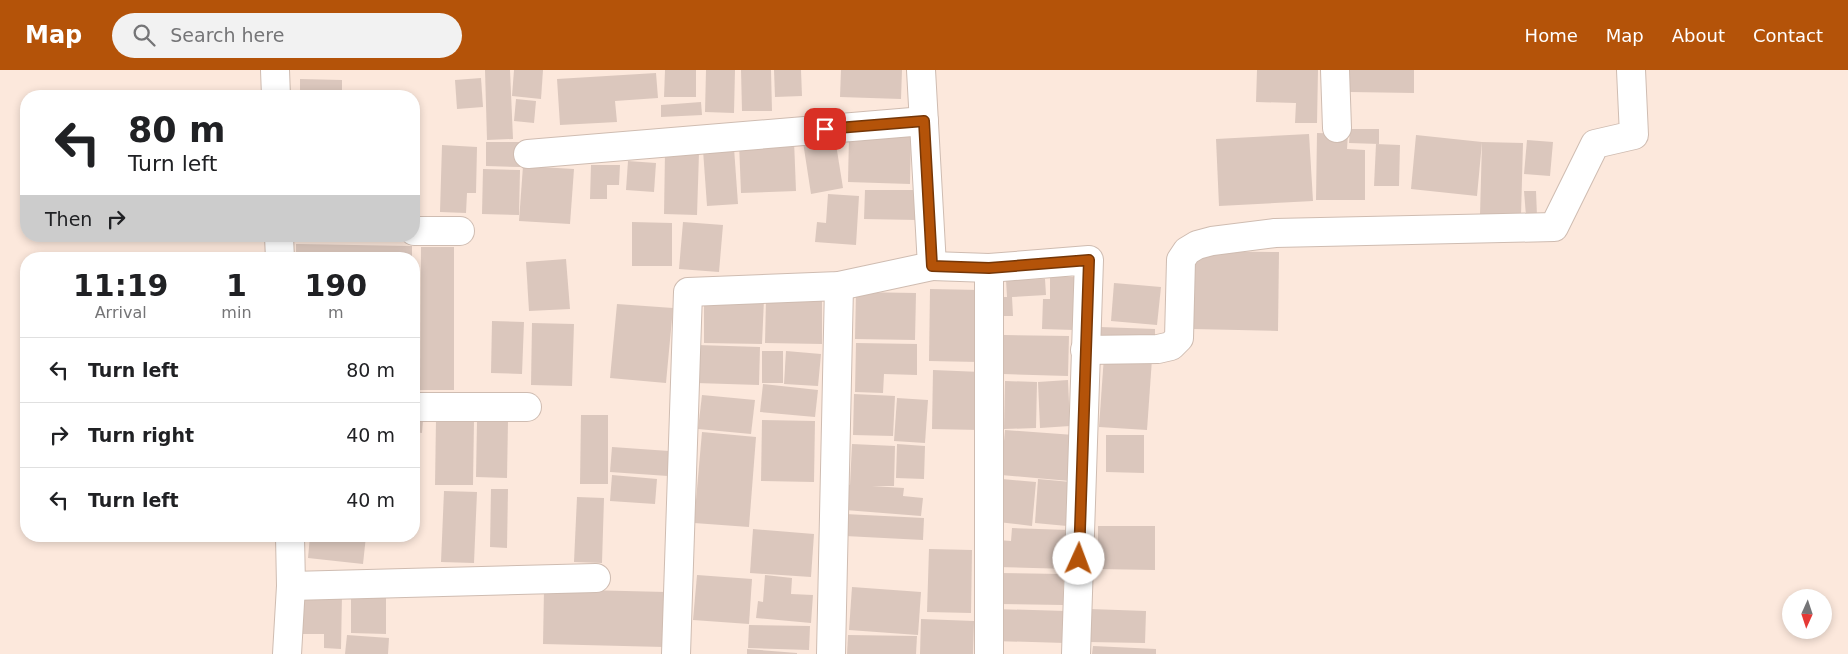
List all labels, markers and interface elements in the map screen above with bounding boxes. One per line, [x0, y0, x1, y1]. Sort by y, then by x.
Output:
search box [112, 13, 462, 58]
text: Map [25, 21, 82, 49]
icon: search [130, 21, 158, 49]
text: Search here [170, 24, 284, 46]
text: Home [1525, 25, 1578, 46]
text: Map [1606, 25, 1644, 46]
text: About [1672, 25, 1725, 46]
text: Contact [1753, 25, 1823, 46]
pin [804, 108, 846, 150]
icon: left [45, 110, 110, 175]
text: 80 m [128, 110, 225, 150]
icon: arrive [811, 115, 839, 143]
text: Turn left [128, 151, 217, 176]
icon: right [102, 205, 130, 233]
text: Then [45, 208, 92, 230]
text: 11:19 [73, 268, 168, 303]
text: 1 [226, 268, 247, 303]
text: 190 [304, 268, 367, 303]
text: Arrival [95, 303, 147, 322]
text: min [221, 303, 252, 322]
text: m [328, 303, 344, 322]
icon: left [45, 356, 73, 384]
text: Turn left [88, 359, 179, 381]
text: 80 m [346, 359, 395, 381]
icon: right [45, 421, 73, 449]
text: Turn right [88, 424, 194, 446]
text: 40 m [346, 424, 395, 446]
icon: left [45, 486, 73, 514]
text: Turn left [88, 489, 179, 511]
text: 40 m [346, 489, 395, 511]
position arrow [1052, 532, 1104, 584]
north arrow [1782, 589, 1832, 639]
map controls [1782, 589, 1832, 639]

